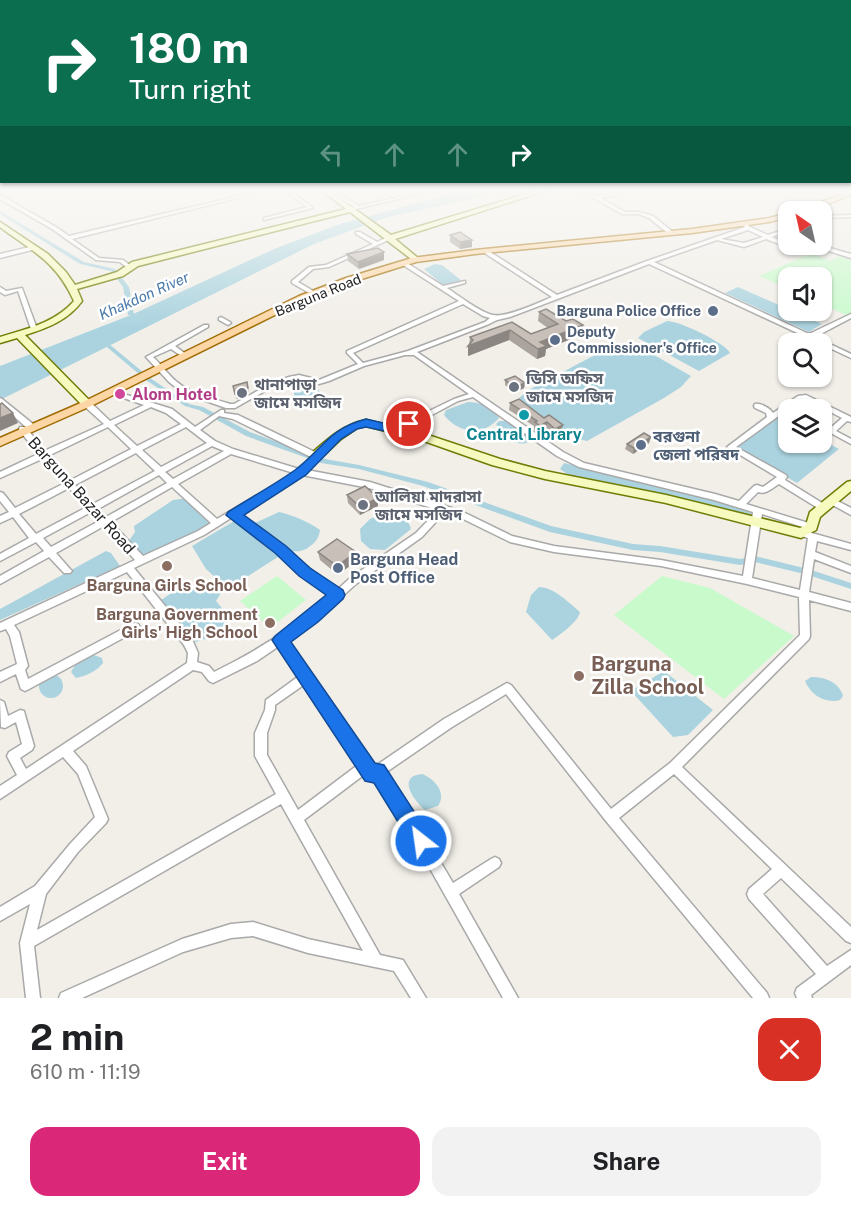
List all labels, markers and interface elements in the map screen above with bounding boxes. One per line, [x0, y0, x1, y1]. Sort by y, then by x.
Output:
text: 180 m [129, 23, 249, 72]
icon: right [30, 24, 108, 102]
text: Turn right [129, 73, 252, 105]
icon: left [315, 138, 348, 171]
icon: ahead [378, 138, 411, 171]
icon: ahead [441, 138, 474, 171]
icon: right [504, 138, 537, 171]
north arrow [778, 201, 832, 255]
map controls [778, 201, 832, 453]
button: sound [778, 267, 832, 321]
water label: Khakdon River [96, 268, 192, 323]
street label: Barguna Road [273, 270, 363, 320]
place label: Barguna Police Office [556, 303, 701, 319]
marker: Barguna Police Office [706, 304, 720, 318]
place label: Deputy Commissioner's Office [567, 324, 717, 356]
marker: Deputy Commissioner's Office [548, 333, 562, 347]
button: search [778, 333, 832, 387]
place label: ডিসি অফিস জামে মসজিদ [525, 369, 614, 406]
place label: থানাপাড়া জামে মসজিদ [253, 375, 342, 412]
marker: ডিসি অফিস জামে মসজিদ [507, 380, 521, 394]
place label: Alom Hotel [132, 385, 217, 404]
marker: থানাপাড়া জামে মসজিদ [235, 386, 249, 400]
marker: Alom Hotel [113, 387, 127, 401]
pin [383, 398, 434, 449]
button: layers [778, 399, 832, 453]
icon: arrive [392, 407, 425, 440]
marker: Central Library [517, 408, 531, 422]
place label: Central Library [466, 425, 582, 444]
place label: বরগুনা জেলা পরিষদ [652, 427, 740, 464]
street label: Barguna Bazar Road [24, 433, 139, 558]
marker: বরগুনা জেলা পরিষদ [634, 438, 648, 452]
place label: আলিয়া মাদরাসা জামে মসজিদ [374, 487, 482, 524]
marker: আলিয়া মাদরাসা জামে মসজিদ [356, 498, 370, 512]
place label: Barguna Head Post Office [350, 550, 458, 587]
marker: Barguna Girls School [160, 559, 174, 573]
marker: Barguna Head Post Office [331, 561, 345, 575]
place label: Barguna Girls School [86, 576, 248, 595]
place label: Barguna Government Girls' High School [96, 605, 258, 642]
marker: Barguna Government Girls' High School [263, 616, 277, 630]
place label: Barguna Zilla School [591, 652, 704, 699]
marker: Barguna Zilla School [572, 669, 586, 683]
position arrow [389, 809, 453, 873]
text: 2 min [30, 1016, 124, 1058]
button: close [758, 1018, 821, 1081]
text: 610 m · 11:19 [30, 1060, 141, 1084]
button: Exit [30, 1127, 420, 1196]
button: Share [432, 1127, 821, 1196]

